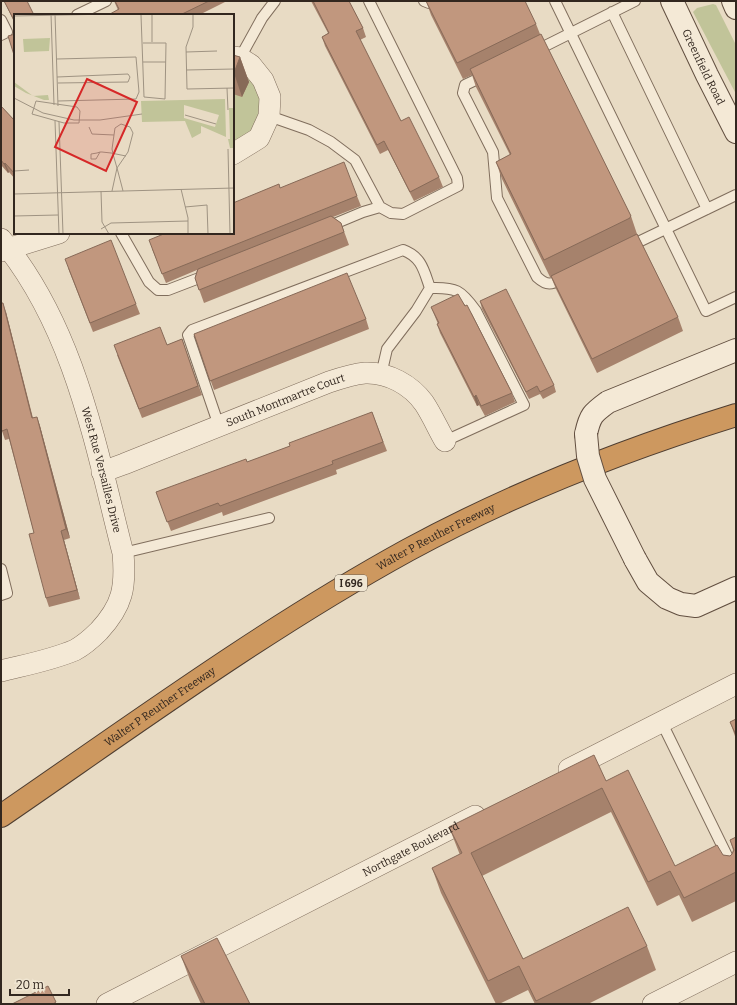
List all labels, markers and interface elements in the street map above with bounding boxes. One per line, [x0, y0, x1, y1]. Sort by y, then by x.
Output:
inset map [14, 14, 234, 234]
street label: Greenfield Road [679, 27, 727, 108]
street label: South Montmartre Court [224, 371, 346, 430]
street label: West Rue Versailles Drive [78, 405, 124, 534]
street label: Walter P Reuther Freeway [374, 501, 497, 573]
road number: I 696 [335, 575, 367, 591]
street label: Walter P Reuther Freeway [102, 664, 218, 749]
street label: Northgate Boulevard [361, 819, 462, 879]
scale bar [10, 971, 69, 997]
text: 20 m [16, 978, 45, 992]

